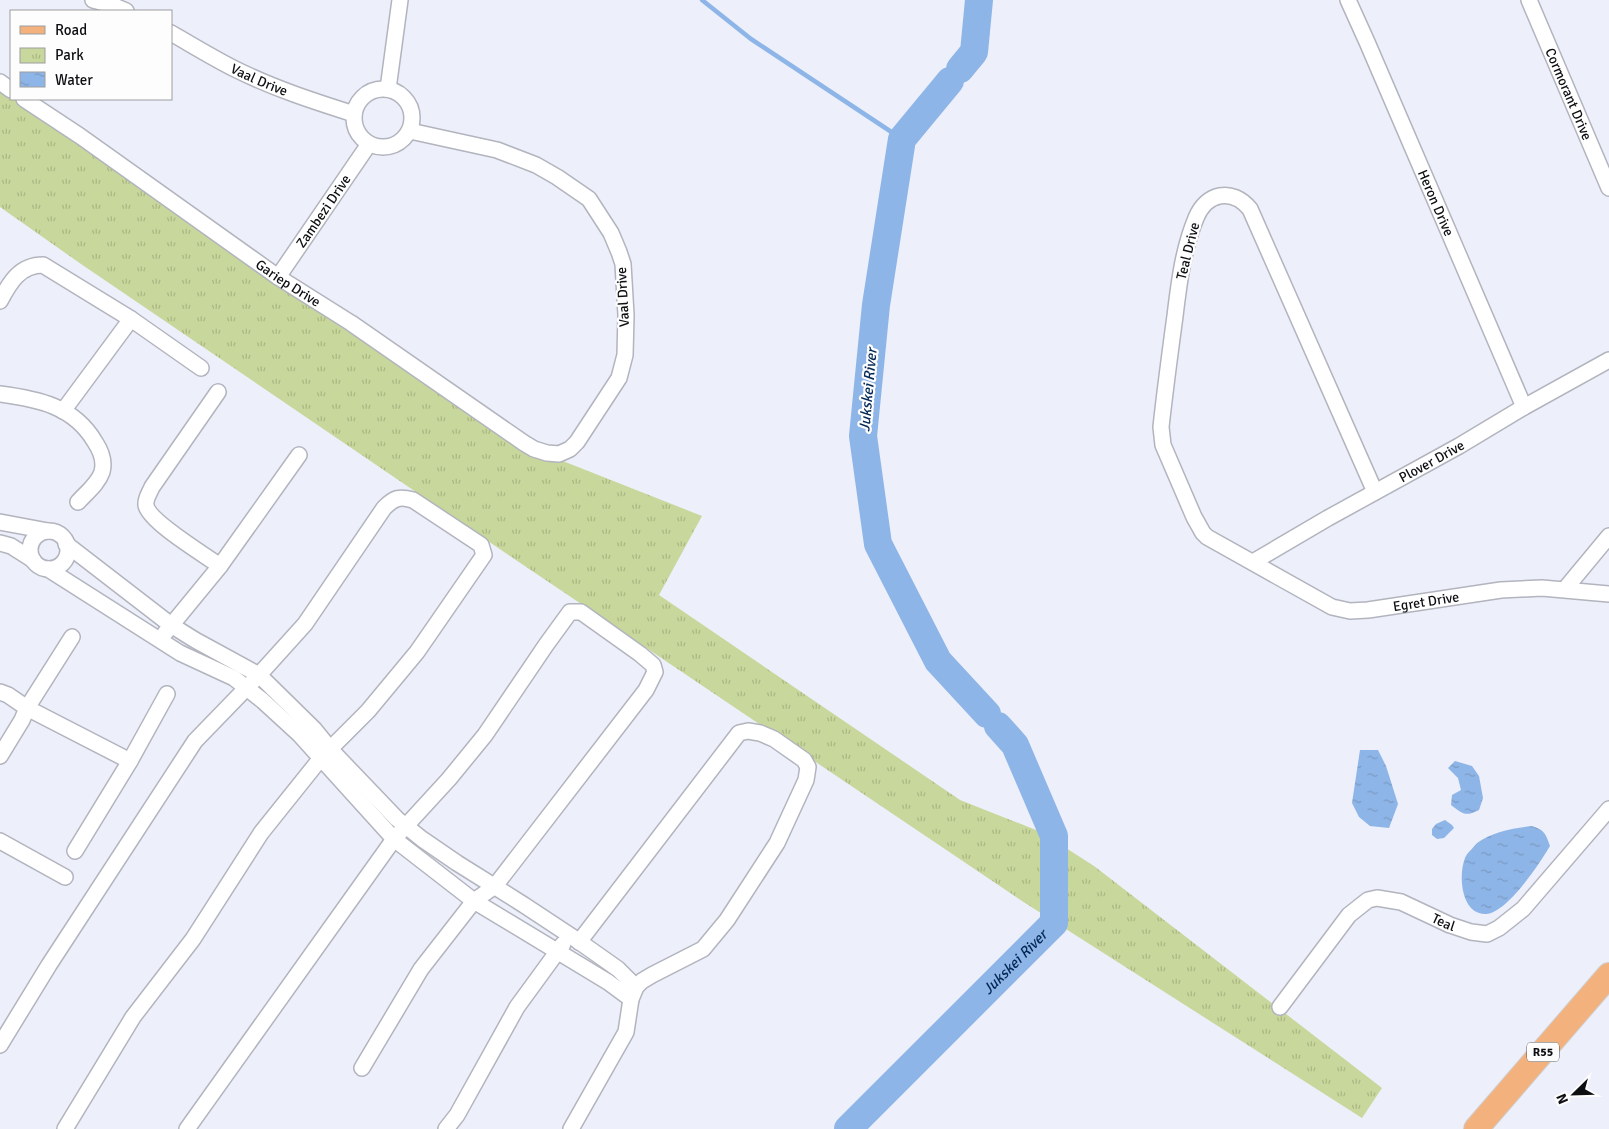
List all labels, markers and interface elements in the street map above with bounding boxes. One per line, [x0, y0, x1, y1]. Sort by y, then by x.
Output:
legend [10, 10, 172, 100]
text: Road [55, 21, 87, 39]
street label: Cormorant Drive [1542, 45, 1596, 142]
text: Park [55, 46, 84, 64]
street label: Vaal Drive [228, 60, 290, 99]
text: Water [55, 71, 93, 89]
street label: Heron Drive [1414, 167, 1458, 239]
street label: Zambezi Drive [292, 171, 354, 251]
street label: Teal Drive [1173, 221, 1203, 281]
street label: Gariep Drive [252, 255, 324, 310]
street label: Vaal Drive [613, 266, 633, 328]
water label: Jukskei River [855, 345, 881, 432]
street label: Plover Drive [1396, 436, 1467, 486]
street label: Egret Drive [1392, 588, 1460, 615]
street label: Teal [1429, 909, 1458, 935]
water label: Jukskei River [979, 924, 1053, 998]
road number: R55 [1527, 1042, 1559, 1062]
north arrow [1549, 1069, 1599, 1119]
text: N [1553, 1091, 1572, 1107]

